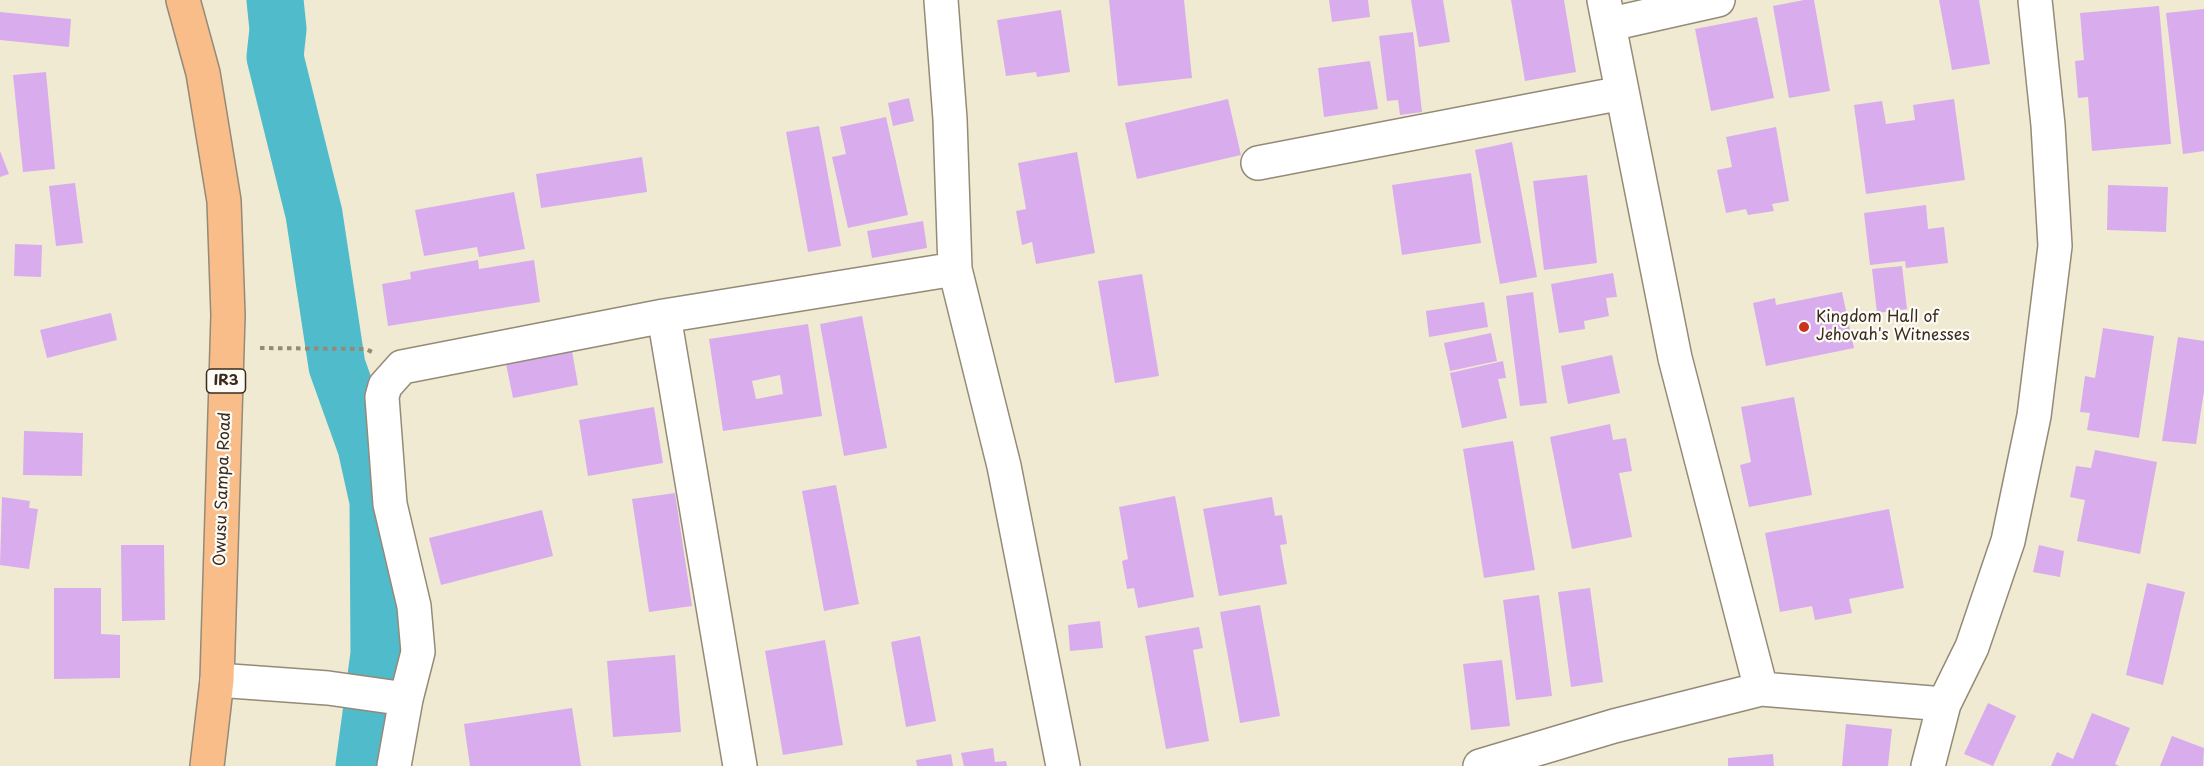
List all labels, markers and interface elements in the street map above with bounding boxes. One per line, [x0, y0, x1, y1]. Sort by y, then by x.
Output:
place label: Kingdom Hall of Jehovah's Witnesses [1816, 308, 1970, 346]
marker: Kingdom Hall of Jehovah's Witnesses [1797, 320, 1811, 334]
road number: IR3 [206, 369, 246, 393]
street label: Owusu Sampa Road [211, 412, 235, 566]

